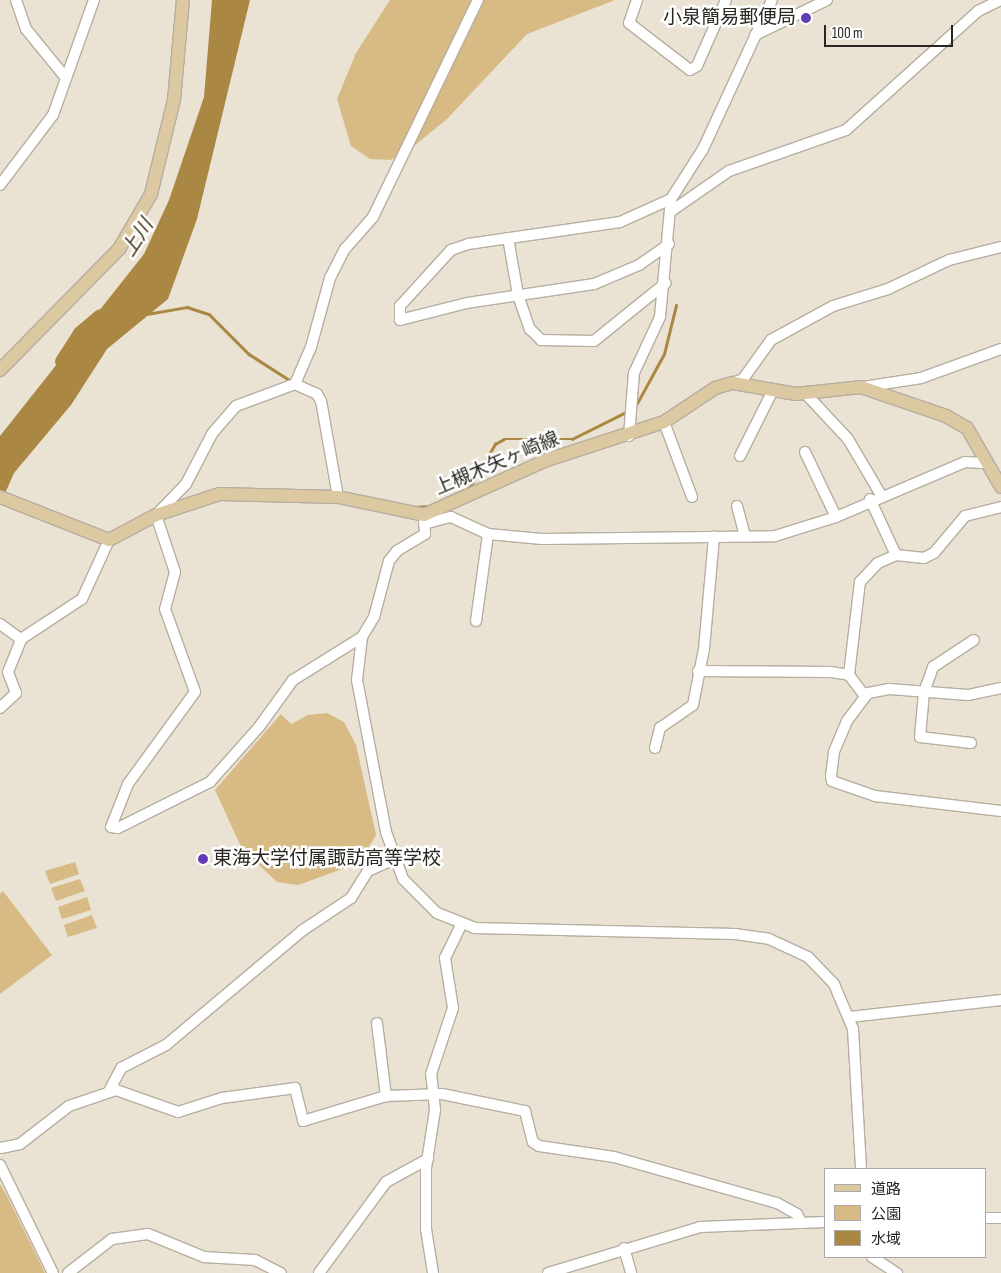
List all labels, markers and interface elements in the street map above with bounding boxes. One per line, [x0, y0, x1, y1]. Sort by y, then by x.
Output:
place label: 小泉簡易郵便局 [663, 7, 796, 29]
marker: 小泉簡易郵便局 [800, 12, 812, 24]
scale bar [826, 15, 955, 47]
text: 100 m [832, 24, 863, 43]
water label: 上川 [117, 215, 159, 261]
street label: 上槻木矢ヶ崎線 [431, 428, 563, 500]
place label: 東海大学付属諏訪高等学校 [213, 848, 441, 870]
marker: 東海大学付属諏訪高等学校 [197, 853, 209, 865]
legend [824, 1168, 986, 1258]
text: 道路 [871, 1180, 901, 1199]
text: 公園 [871, 1205, 901, 1224]
text: 水域 [871, 1230, 901, 1249]

